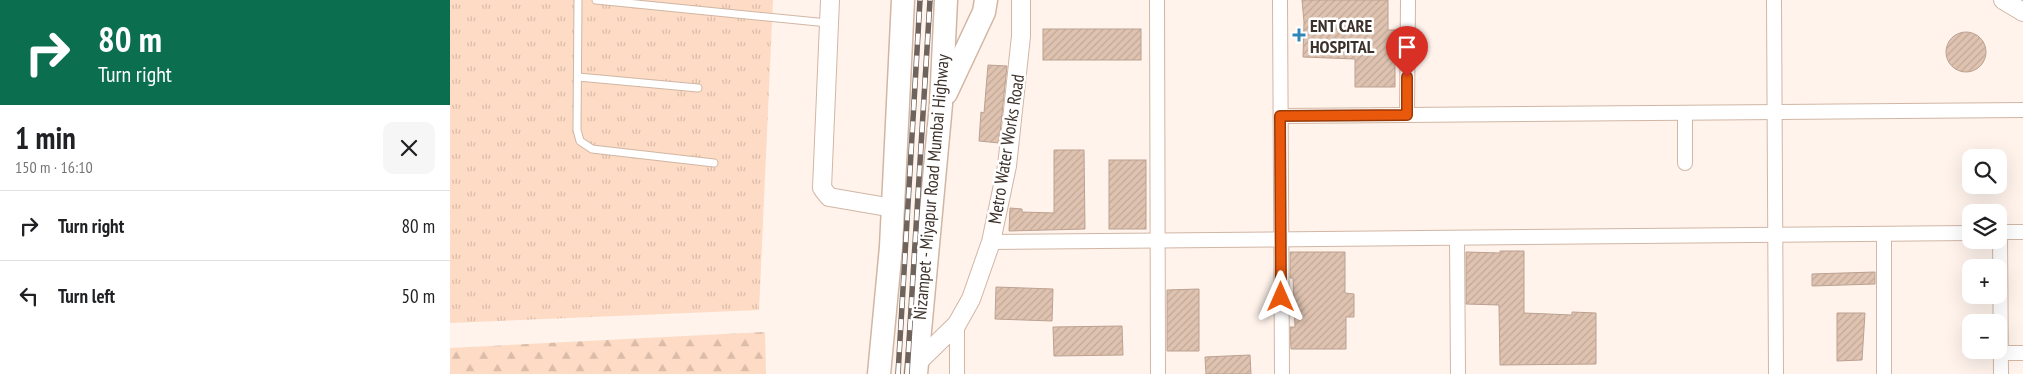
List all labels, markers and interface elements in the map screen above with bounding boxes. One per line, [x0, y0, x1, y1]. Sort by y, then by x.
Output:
place label: ENT CARE HOSPITAL [1310, 14, 1375, 58]
text: 80 m [98, 16, 162, 62]
icon: right [15, 20, 80, 85]
pin [1386, 26, 1428, 77]
marker: ENT CARE HOSPITAL [1292, 28, 1306, 42]
icon: arrive [1393, 33, 1421, 61]
street label: Nizampet - Miyapur Road Mumbai Highway [908, 53, 954, 321]
text: Turn right [98, 60, 172, 88]
street label: Metro Water Works Road [983, 73, 1029, 225]
text: 1 min [15, 118, 76, 157]
button: close [383, 122, 435, 174]
map controls [1962, 149, 2007, 359]
button: search [1962, 149, 2007, 194]
text: 150 m · 16:10 [15, 157, 93, 177]
button: layers [1962, 204, 2007, 249]
icon: right [15, 212, 43, 240]
text: Turn right [58, 214, 124, 238]
text: 80 m [402, 214, 435, 238]
button: + [1962, 259, 2007, 304]
position arrow [1254, 270, 1306, 322]
icon: left [15, 282, 43, 310]
text: Turn left [58, 284, 115, 308]
text: 50 m [402, 284, 435, 308]
button: − [1962, 314, 2007, 359]

